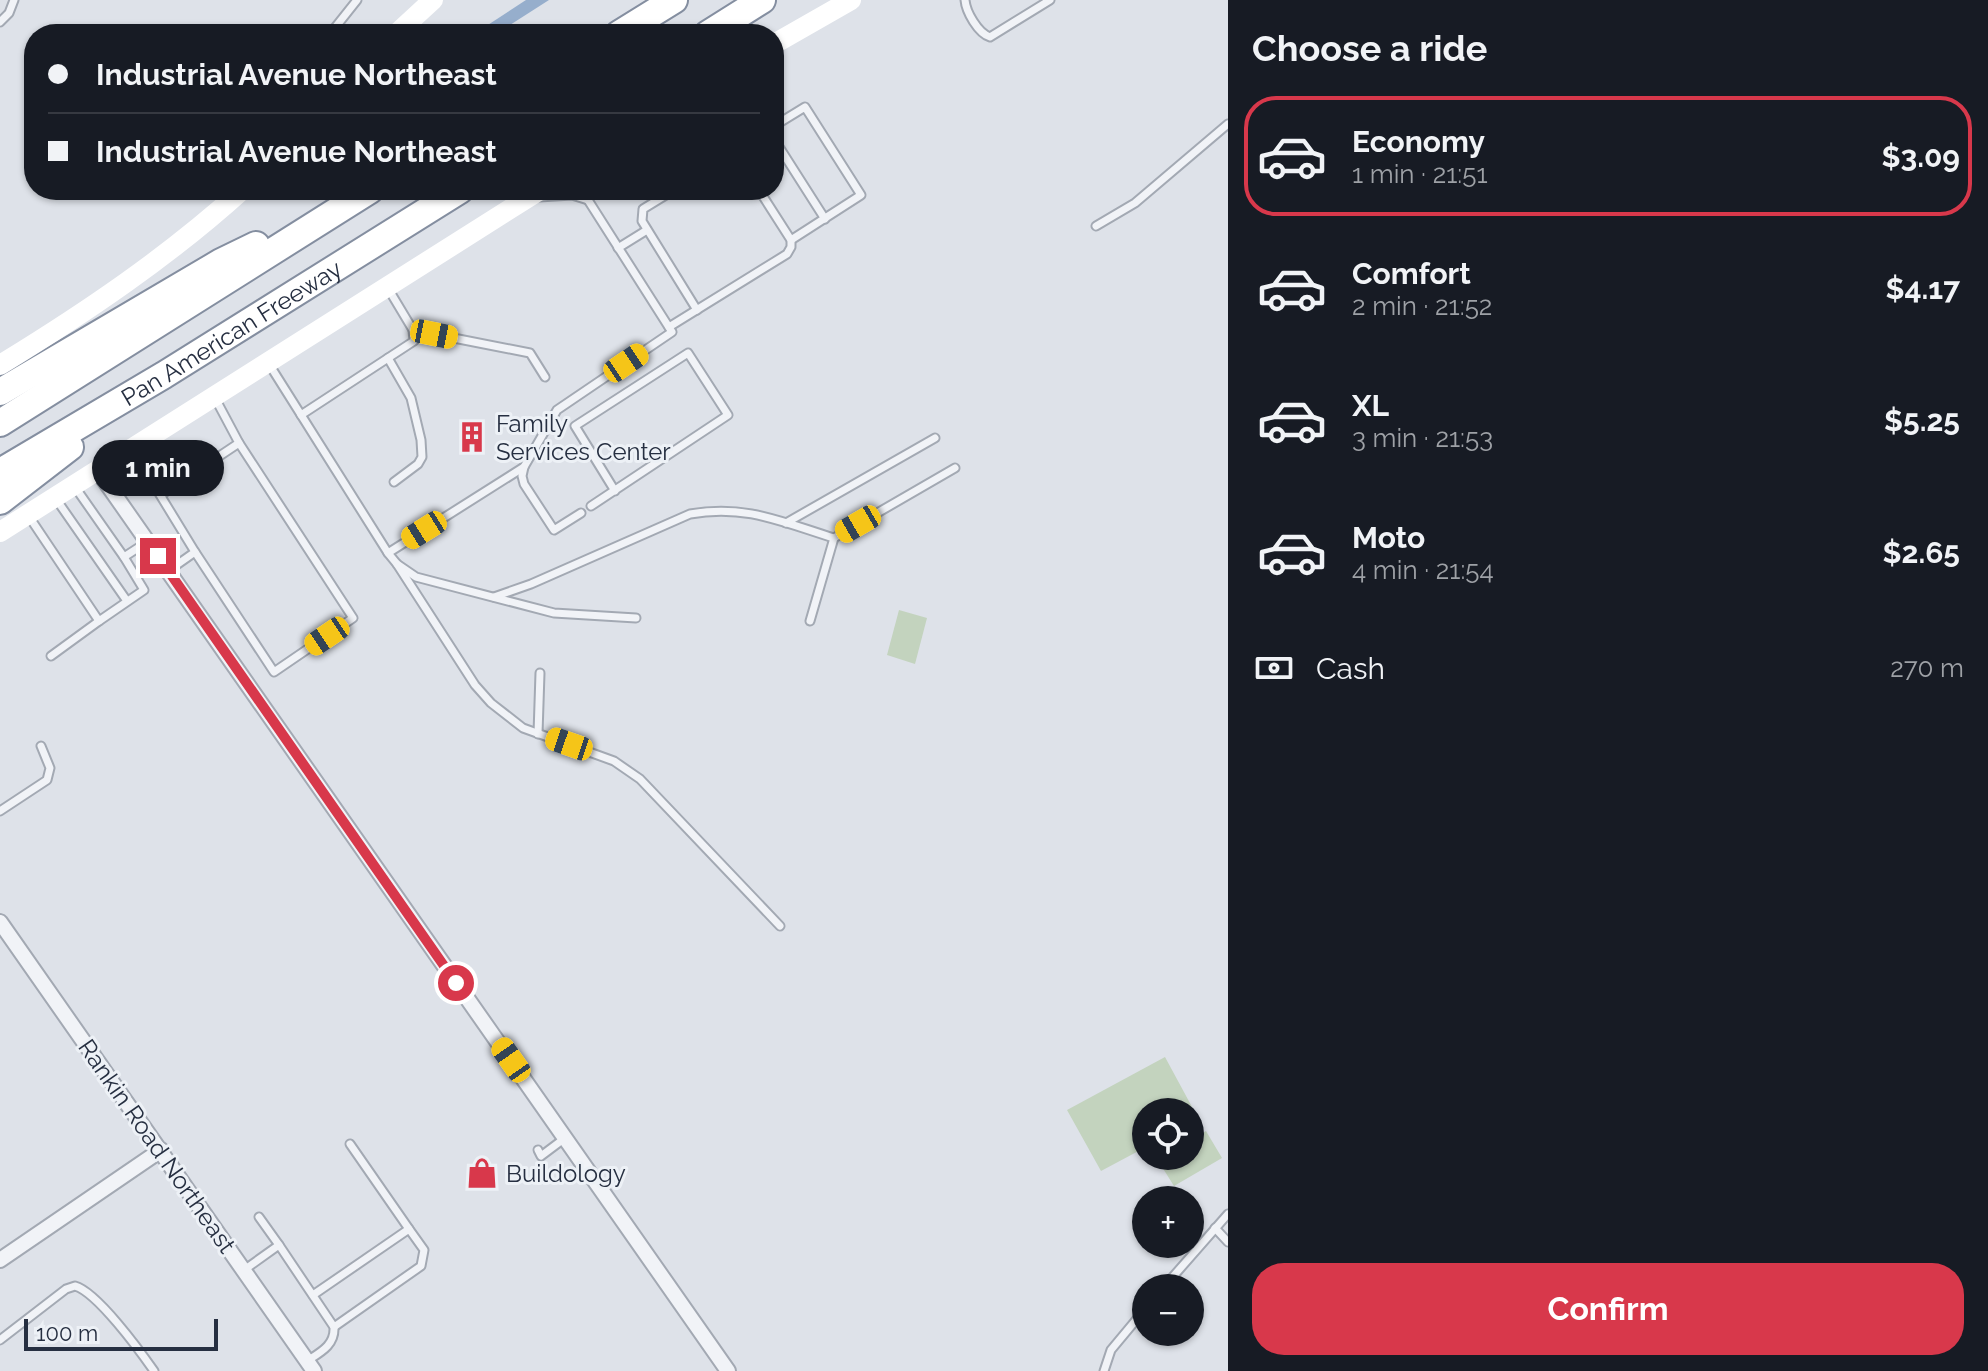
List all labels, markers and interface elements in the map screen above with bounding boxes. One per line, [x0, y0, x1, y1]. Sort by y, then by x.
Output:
text: Choose a ride [1252, 27, 1487, 69]
text: Industrial Avenue Northeast [96, 57, 497, 92]
icon: car [1256, 120, 1328, 192]
text: Economy [1352, 124, 1485, 159]
text: Industrial Avenue Northeast [96, 134, 497, 169]
text: $3.09 [1882, 139, 1960, 174]
text: 1 min · 21:51 [1352, 159, 1488, 189]
icon: car [1256, 252, 1328, 324]
street label: Pan American Freeway [116, 253, 347, 412]
text: Comfort [1352, 256, 1471, 291]
text: $4.17 [1885, 271, 1960, 306]
text: 2 min · 21:52 [1352, 291, 1492, 321]
car [408, 318, 460, 350]
car [599, 340, 653, 386]
icon: car [1256, 384, 1328, 456]
text: XL [1352, 388, 1389, 423]
text: $5.25 [1884, 403, 1960, 438]
place label: Family Services Center [496, 409, 671, 466]
building icon: Family Services Center [455, 420, 489, 454]
text: 3 min · 21:53 [1352, 423, 1493, 453]
callout: 1 min [92, 440, 224, 496]
text: 1 min [125, 453, 191, 483]
car [831, 502, 885, 546]
car [397, 507, 451, 553]
icon: car [1256, 516, 1328, 588]
text: Moto [1352, 520, 1425, 555]
text: $2.65 [1882, 535, 1960, 570]
route end [140, 538, 176, 574]
text: 4 min · 21:54 [1352, 555, 1494, 585]
car [300, 613, 354, 659]
icon: cash [1252, 646, 1296, 690]
text: Cash [1316, 651, 1385, 686]
text: 270 m [1890, 653, 1964, 683]
car [542, 725, 596, 763]
route start [438, 965, 474, 1001]
car [487, 1033, 535, 1087]
street label: Rankin Road Northeast [72, 1034, 242, 1258]
map controls [1132, 1098, 1204, 1346]
button: locate [1132, 1098, 1204, 1170]
shop icon: Buildology [465, 1156, 499, 1190]
place label: Buildology [506, 1159, 626, 1188]
button: + [1132, 1186, 1204, 1258]
button: Confirm [1252, 1263, 1964, 1355]
button: − [1132, 1274, 1204, 1346]
scale bar [24, 1315, 218, 1351]
text: 100 m [36, 1320, 98, 1346]

